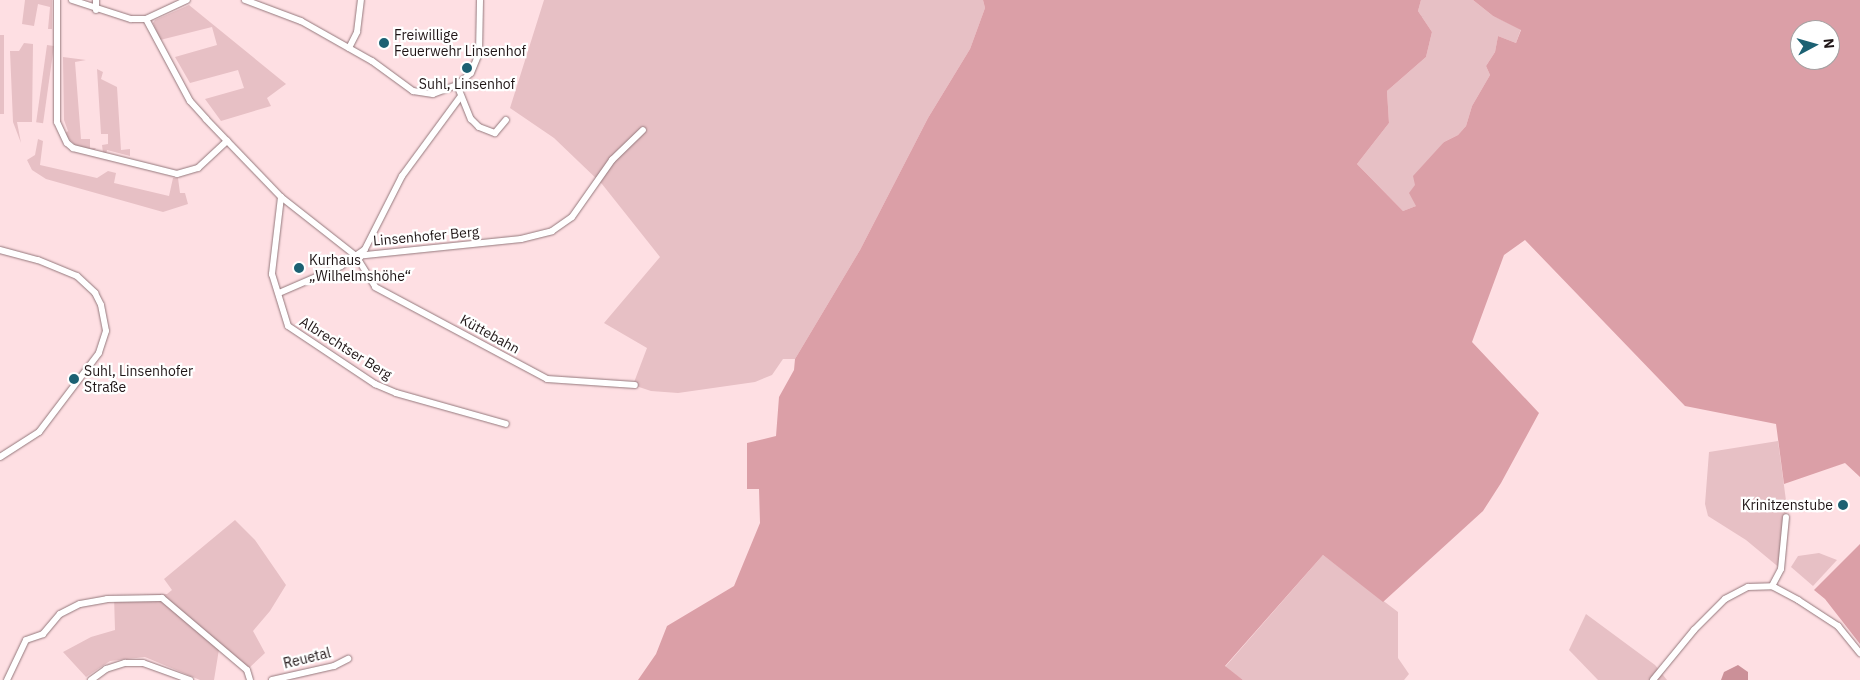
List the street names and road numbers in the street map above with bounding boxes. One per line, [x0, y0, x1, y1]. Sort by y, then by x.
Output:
street label: Linsenhofer Berg [372, 223, 480, 249]
street label: Küttebahn [457, 311, 523, 357]
street label: Albrechtser Berg [297, 313, 395, 383]
street label: Reuetal [282, 644, 332, 672]

